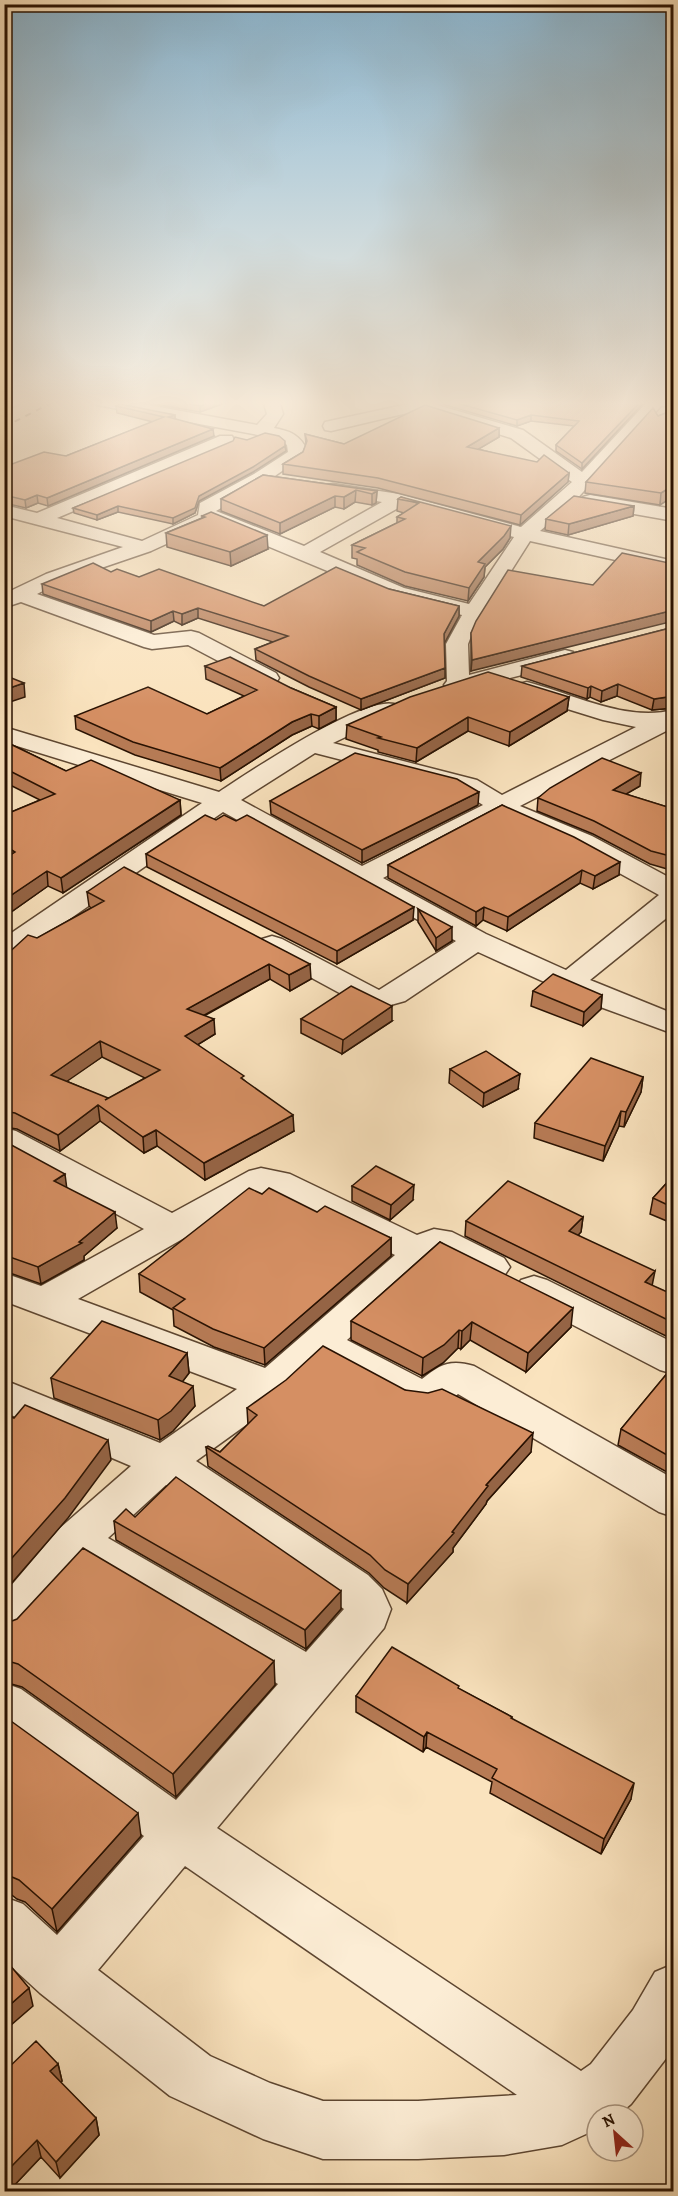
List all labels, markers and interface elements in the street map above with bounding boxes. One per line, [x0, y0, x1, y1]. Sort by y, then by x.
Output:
north arrow [585, 2103, 645, 2163]
text: N [598, 2108, 619, 2133]

